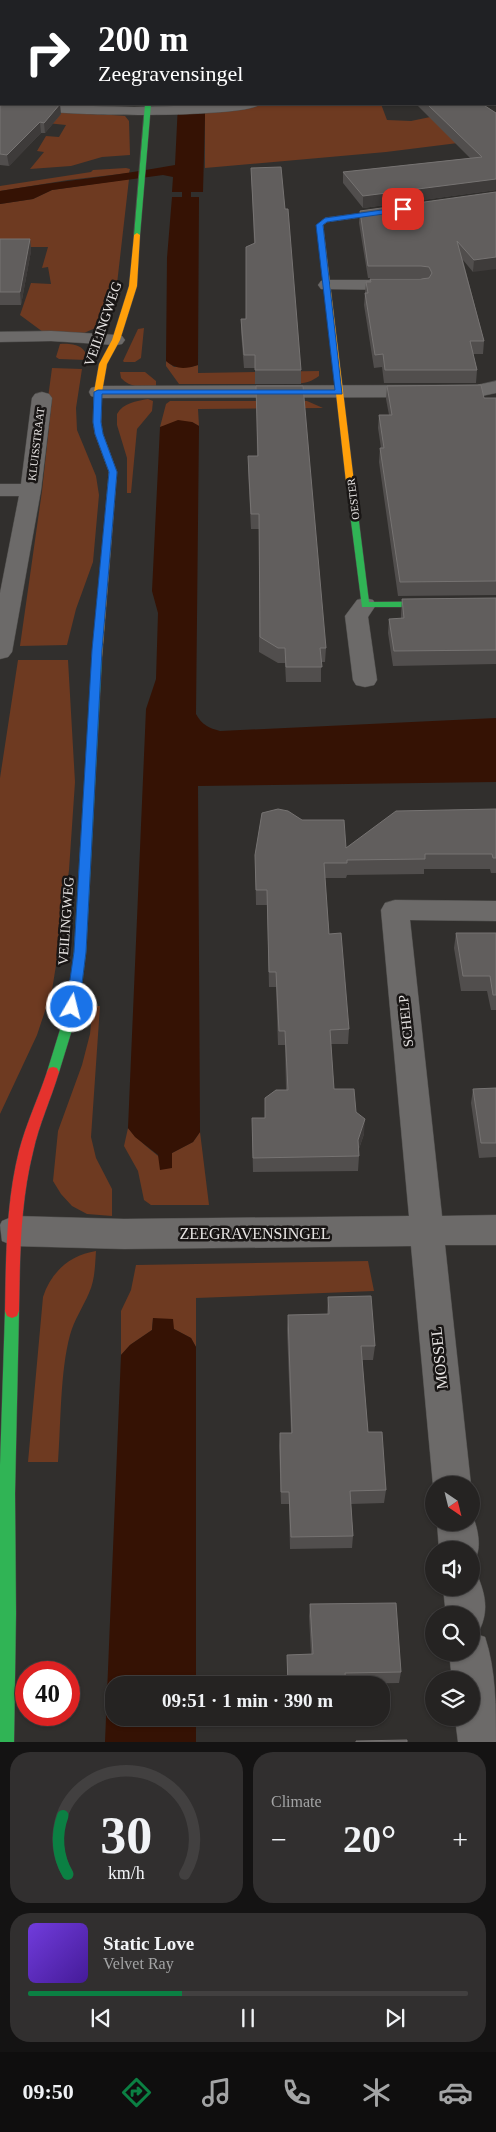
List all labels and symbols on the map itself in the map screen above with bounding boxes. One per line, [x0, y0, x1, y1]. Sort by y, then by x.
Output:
pin [382, 188, 424, 230]
street label: VEILINGWEG [81, 280, 125, 368]
street label: KLUISSTRAAT [26, 406, 46, 481]
street label: OESTER [344, 477, 361, 520]
street label: VEILINGWEG [55, 876, 77, 966]
position arrow [45, 980, 97, 1032]
street label: SCHELP [396, 994, 416, 1048]
street label: ZEEGRAVENSINGEL [180, 1225, 330, 1242]
street label: MOSSEL [427, 1326, 451, 1390]
north arrow [425, 1476, 480, 1531]
speed limit sign: 40 [15, 1661, 80, 1726]

